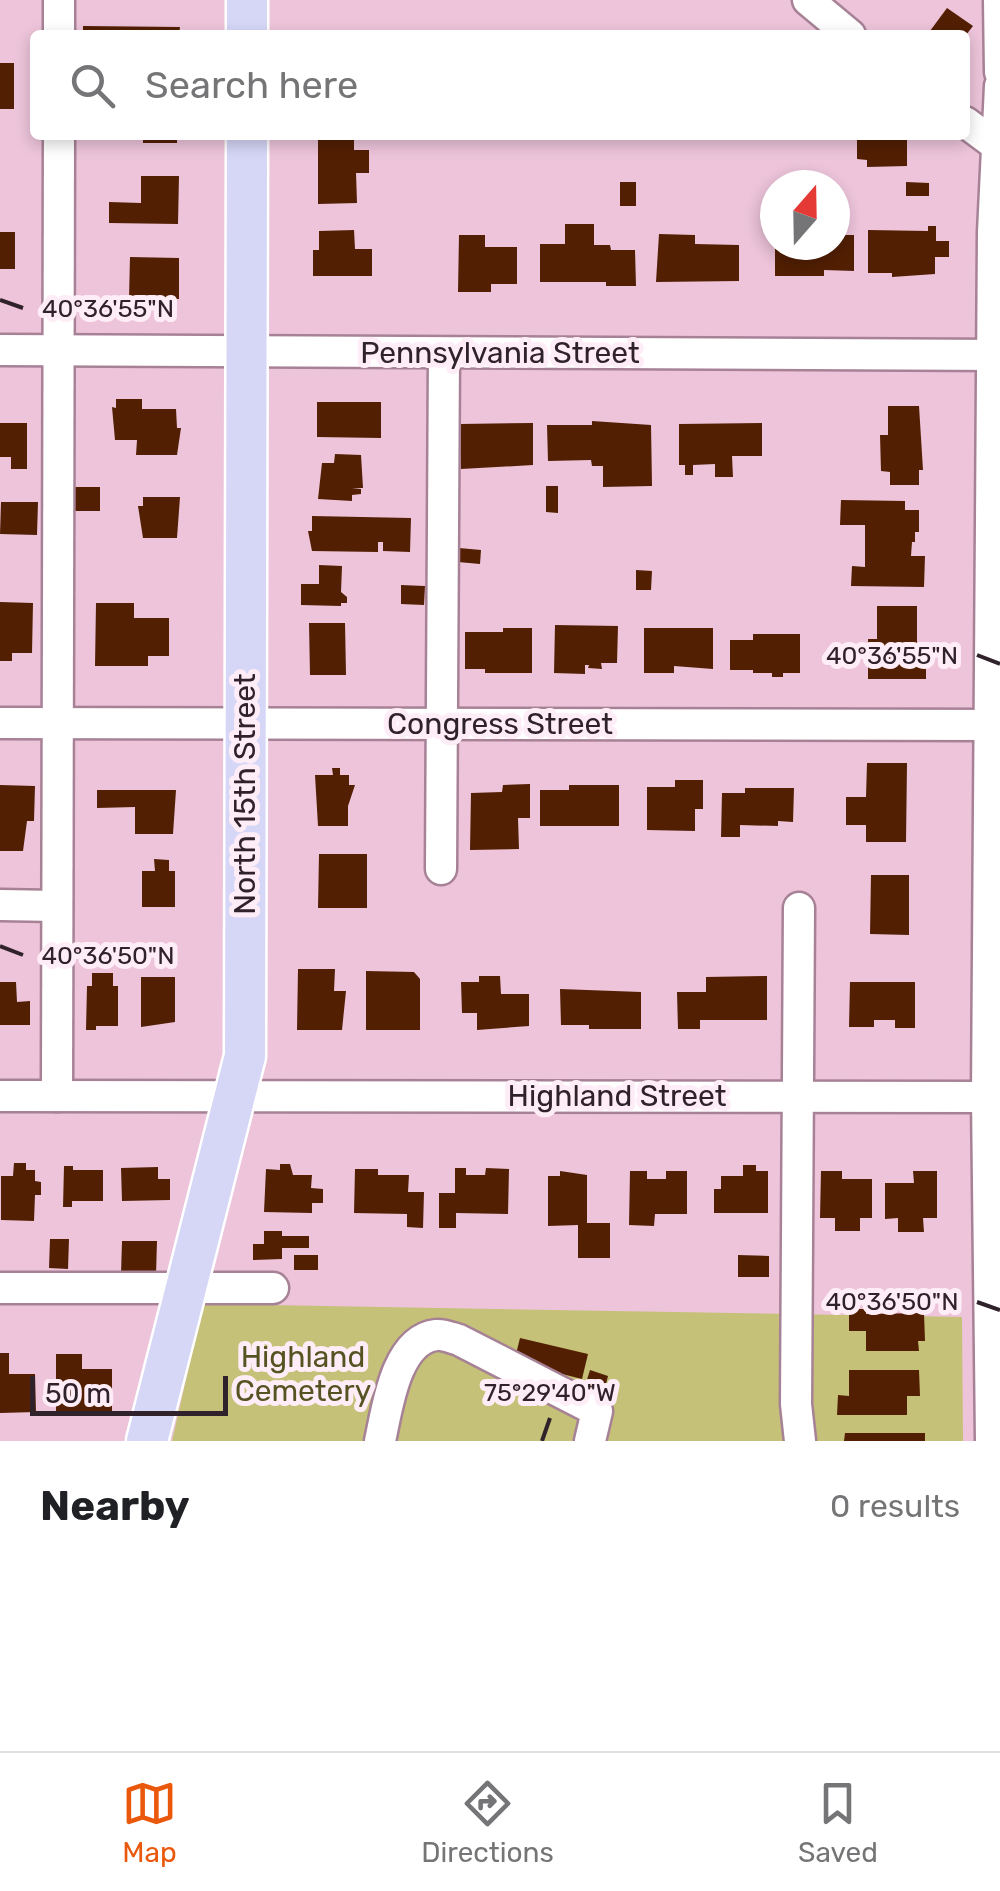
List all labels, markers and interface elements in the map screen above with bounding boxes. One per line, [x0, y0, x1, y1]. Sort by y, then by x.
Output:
search box [30, 30, 970, 140]
icon: search [65, 58, 120, 113]
text: Search here [145, 62, 358, 108]
north arrow [760, 170, 850, 260]
text: 40°36'55"N [42, 294, 174, 323]
street label: Pennsylvania Street [360, 335, 640, 371]
text: 40°36'55"N [826, 641, 958, 670]
street label: North 15th Street [227, 673, 263, 915]
street label: Congress Street [387, 706, 613, 742]
text: 40°36'50"N [41, 941, 175, 970]
street label: Highland Street [508, 1078, 727, 1114]
text: 40°36'50"N [825, 1287, 959, 1316]
park label: Highland Cemetery [235, 1339, 371, 1409]
scale bar [30, 1371, 228, 1416]
text: 50 m [45, 1377, 111, 1410]
text: 75°29'40"W [484, 1378, 616, 1407]
text: Nearby [40, 1481, 190, 1531]
text: 0 results [830, 1487, 960, 1525]
tab: Map [122, 1776, 177, 1869]
tab: Directions [421, 1776, 554, 1869]
tab: Saved [798, 1776, 878, 1869]

